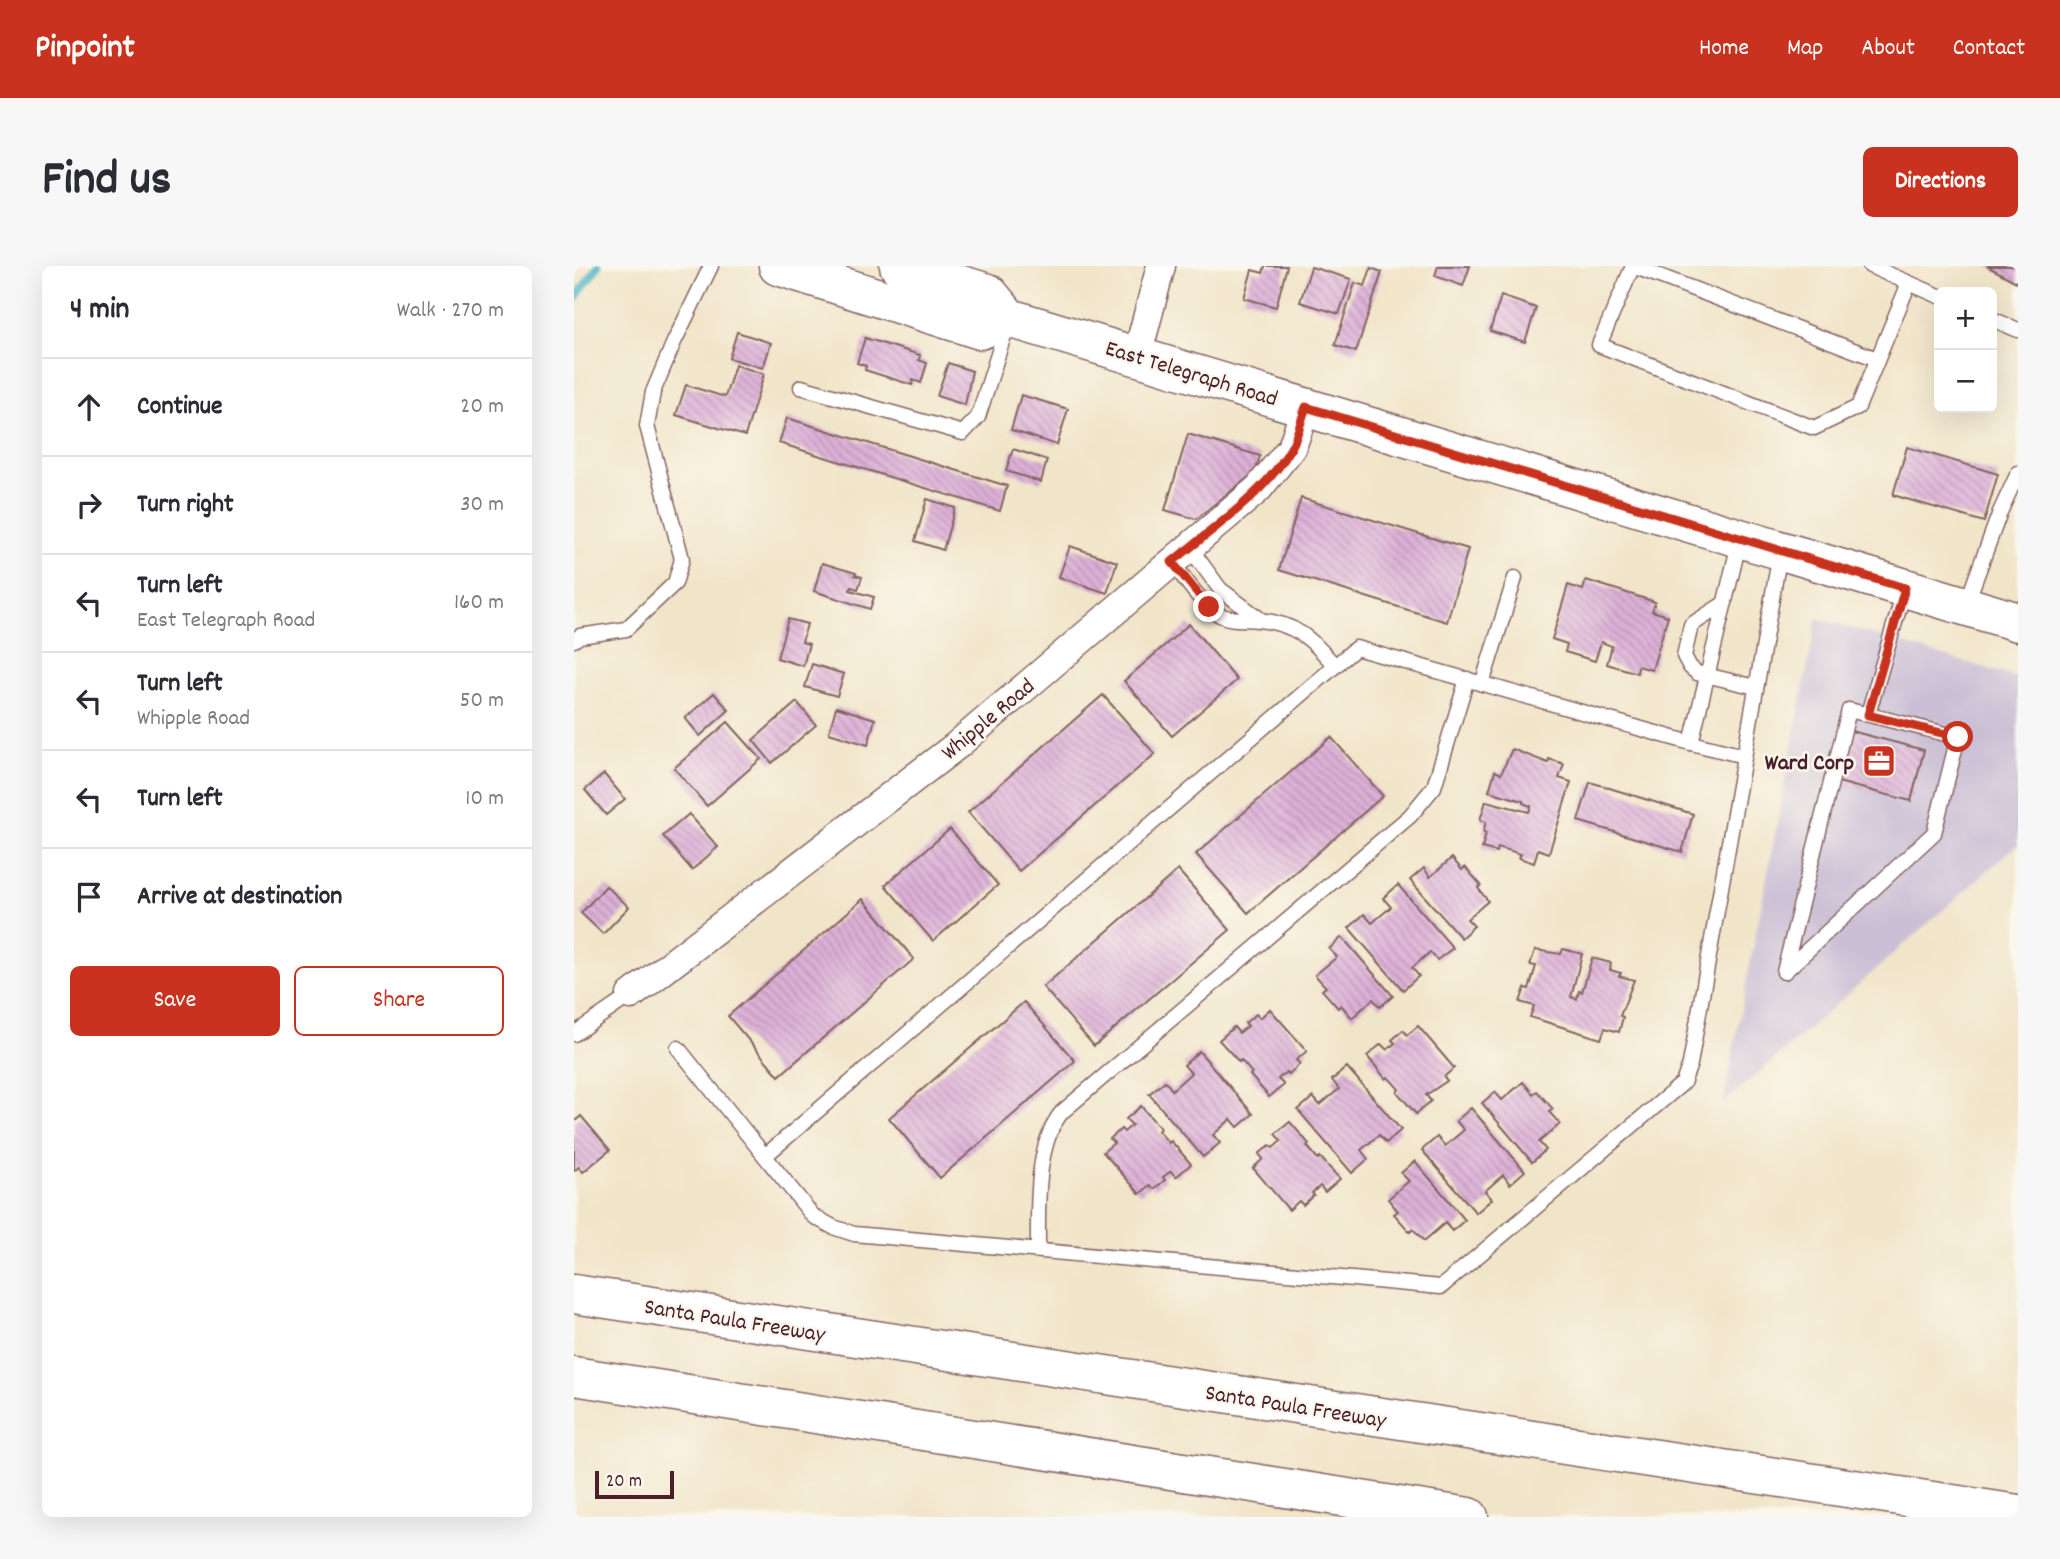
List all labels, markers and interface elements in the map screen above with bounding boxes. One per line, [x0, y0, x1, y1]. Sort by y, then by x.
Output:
text: Pinpoint [35, 26, 135, 73]
text: Home [1699, 32, 1749, 66]
text: Map [1787, 32, 1823, 66]
text: About [1861, 32, 1915, 66]
text: Contact [1953, 32, 2025, 66]
text: Find us [42, 147, 171, 217]
button: Directions [1863, 147, 2018, 217]
map controls [1934, 287, 1997, 413]
button: + [1934, 287, 1997, 350]
text: 4 min [70, 290, 129, 333]
text: Walk · 270 m [397, 295, 504, 328]
street label: East Telegraph Road [1101, 333, 1281, 417]
button: − [1934, 350, 1997, 413]
icon: ahead [70, 388, 108, 426]
text: Continue [137, 389, 222, 426]
text: 20 m [460, 391, 504, 424]
icon: right [70, 486, 108, 524]
text: Turn right [137, 487, 234, 524]
text: 30 m [460, 489, 504, 522]
text: Turn left [137, 568, 223, 605]
icon: left [70, 584, 108, 622]
text: 160 m [454, 587, 504, 620]
route end [1193, 591, 1224, 622]
text: East Telegraph Road [137, 605, 315, 638]
text: Turn left [137, 666, 223, 703]
street label: Whipple Road [935, 672, 1043, 770]
icon: left [70, 682, 108, 720]
text: 50 m [460, 685, 504, 718]
text: Whipple Road [137, 703, 250, 736]
route start [1942, 721, 1973, 752]
office icon: Ward Corp [1860, 742, 1898, 780]
place label: Ward Corp [1765, 748, 1854, 781]
icon: left [70, 780, 108, 818]
text: Turn left [137, 781, 223, 818]
text: 10 m [465, 783, 504, 816]
icon: arrive [70, 878, 108, 916]
text: Arrive at destination [137, 879, 342, 916]
button: Save [70, 966, 280, 1036]
button: Share [294, 966, 504, 1036]
street label: Santa Paula Freeway [642, 1292, 828, 1353]
street label: Santa Paula Freeway [1203, 1378, 1389, 1439]
scale bar [595, 1468, 674, 1500]
text: 20 m [606, 1469, 642, 1496]

